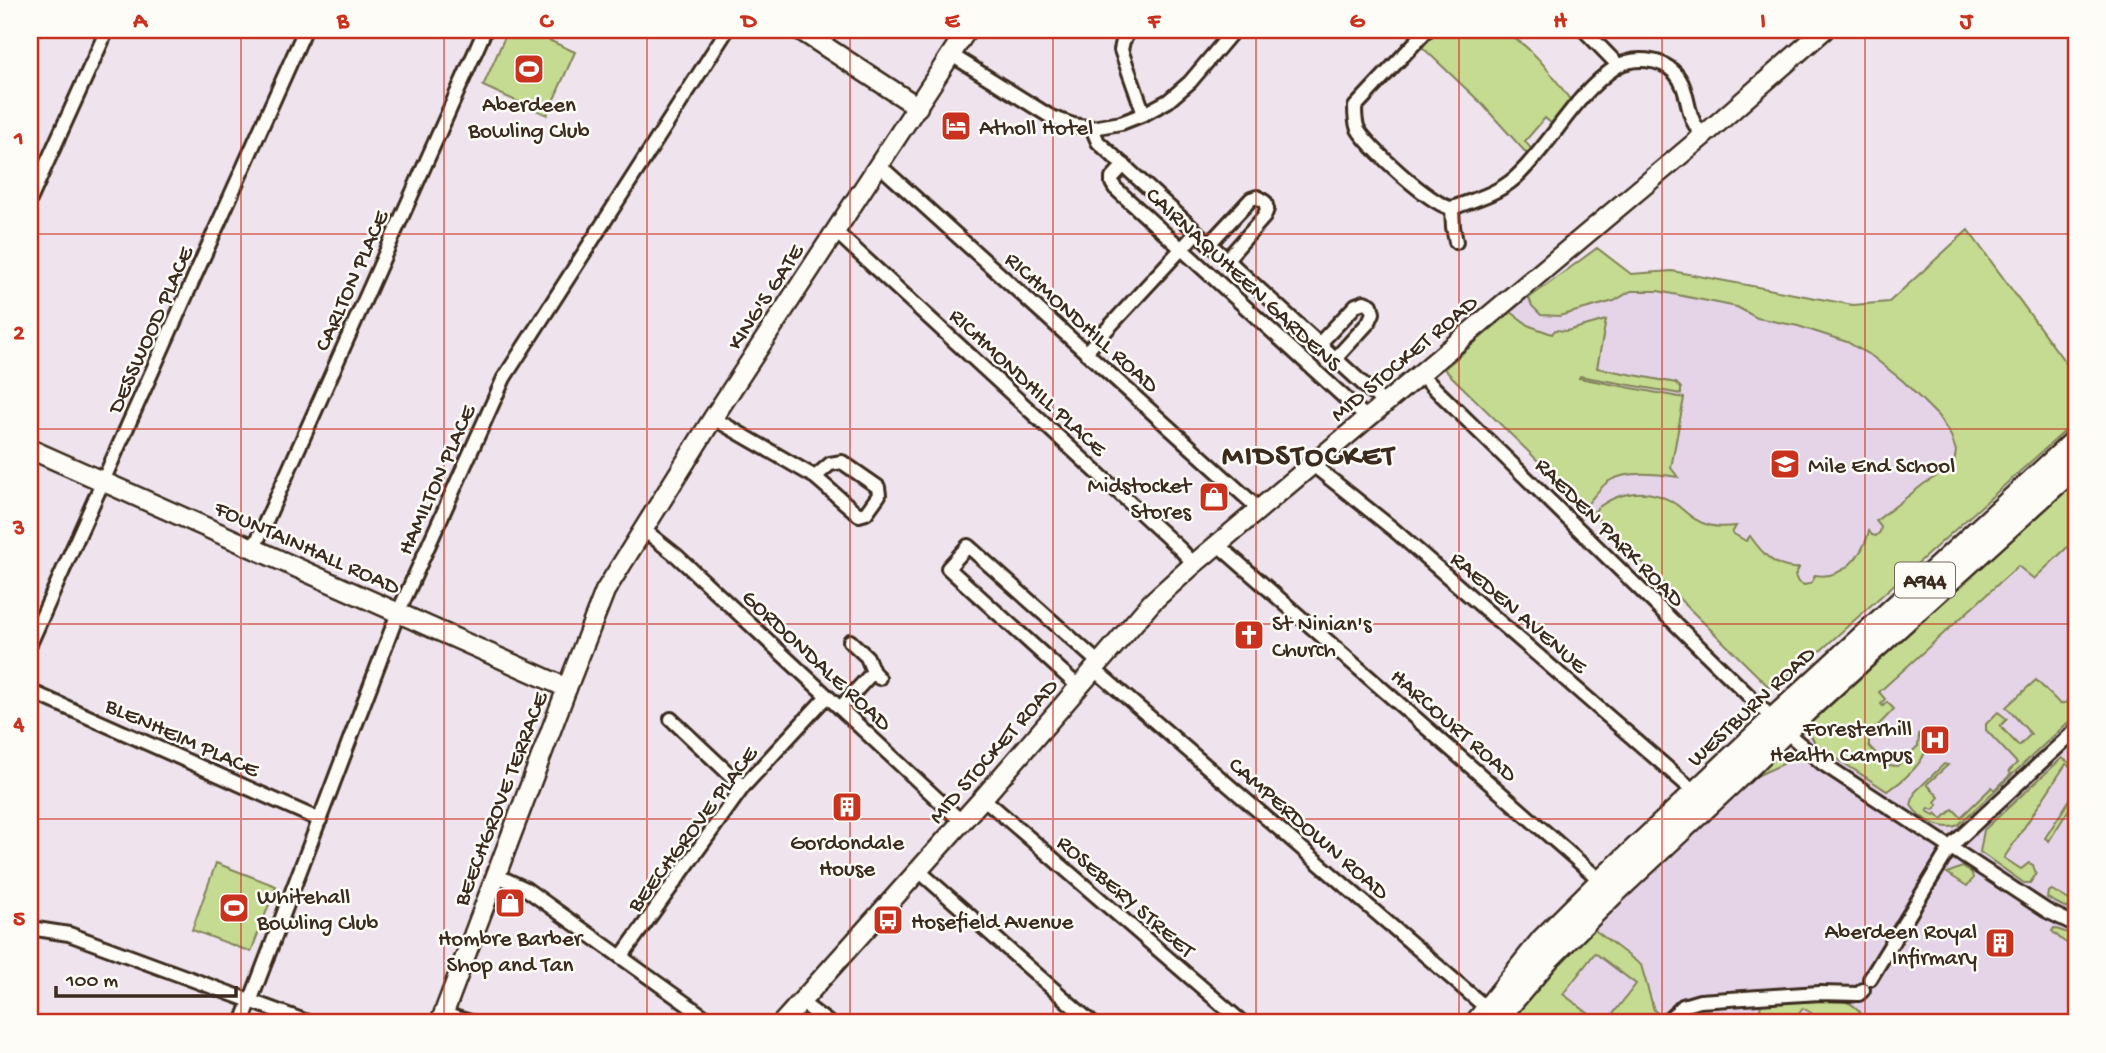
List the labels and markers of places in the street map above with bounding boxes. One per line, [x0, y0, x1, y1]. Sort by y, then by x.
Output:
sports icon: Aberdeen Bowling Club [512, 52, 546, 86]
place label: Aberdeen Bowling Club [467, 93, 590, 146]
hotel icon: Atholl Hotel [939, 109, 973, 143]
place label: Atholl Hotel [979, 116, 1093, 143]
school or university icon: Mile End School [1768, 447, 1802, 481]
place label: Mile End School [1808, 454, 1955, 481]
place label: Midstocket Stores [1087, 474, 1193, 527]
shop icon: Midstocket Stores [1197, 480, 1231, 514]
place label: St Ninian's Church [1272, 612, 1372, 665]
church icon: St Ninian's Church [1232, 618, 1266, 652]
place label: Foresterhill Health Campus [1770, 717, 1913, 770]
hospital icon: Foresterhill Health Campus [1918, 723, 1952, 757]
building icon: Gordondale House [830, 790, 864, 824]
place label: Gordondale House [790, 831, 905, 884]
place label: Whitehall Bowling Club [256, 885, 379, 938]
shop icon: Hombre Barber Shop and Tan [493, 886, 527, 920]
sports icon: Whitehall Bowling Club [217, 891, 251, 925]
bus stop icon: Hosefield Avenue [871, 903, 905, 937]
place label: Hosefield Avenue [911, 910, 1075, 937]
place label: Aberdeen Royal Infirmary [1825, 920, 1977, 973]
building icon: Aberdeen Royal Infirmary [1983, 926, 2017, 960]
place label: Hombre Barber Shop and Tan [438, 927, 584, 980]

